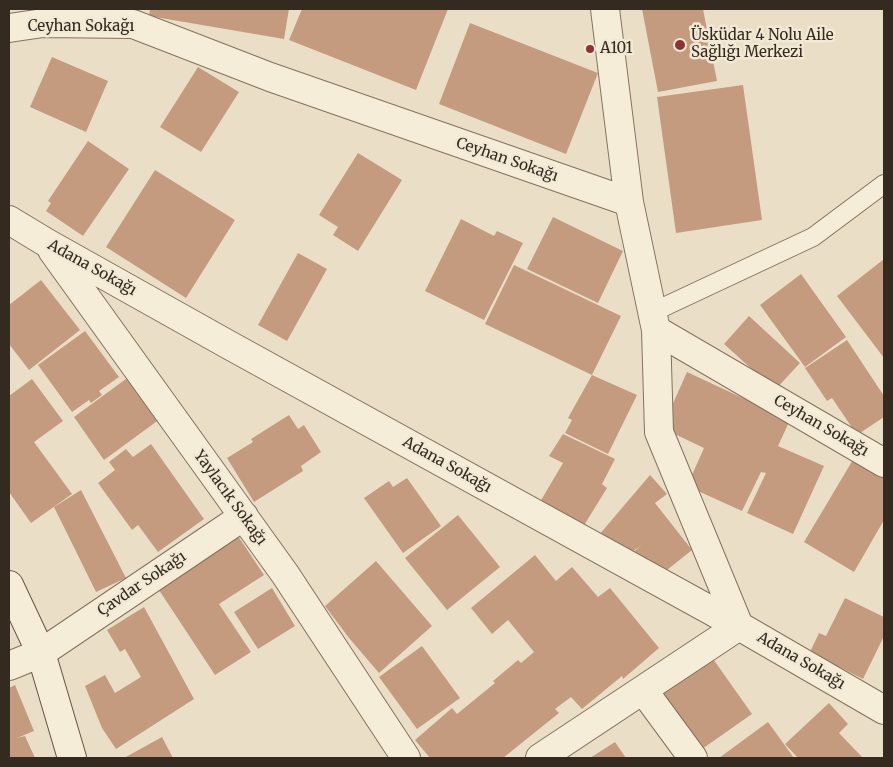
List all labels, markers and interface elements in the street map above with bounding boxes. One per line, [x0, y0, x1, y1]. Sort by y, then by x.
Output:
street label: Ceyhan Sokağı [28, 18, 134, 36]
place label: Üsküdar 4 Nolu Aile Sağlığı Merkezi [691, 27, 834, 62]
marker: Üsküdar 4 Nolu Aile Sağlığı Merkezi [673, 38, 687, 52]
place label: A101 [600, 40, 632, 58]
marker: A101 [584, 43, 596, 55]
street label: Ceyhan Sokağı [454, 134, 560, 186]
street label: Adana Sokağı [45, 236, 139, 300]
street label: Ceyhan Sokağı [770, 392, 872, 460]
street label: Adana Sokağı [400, 433, 494, 497]
street label: Yaylacık Sokağı [190, 447, 270, 549]
street label: Çavdar Sokağı [94, 548, 190, 620]
street label: Adana Sokağı [754, 629, 848, 693]

